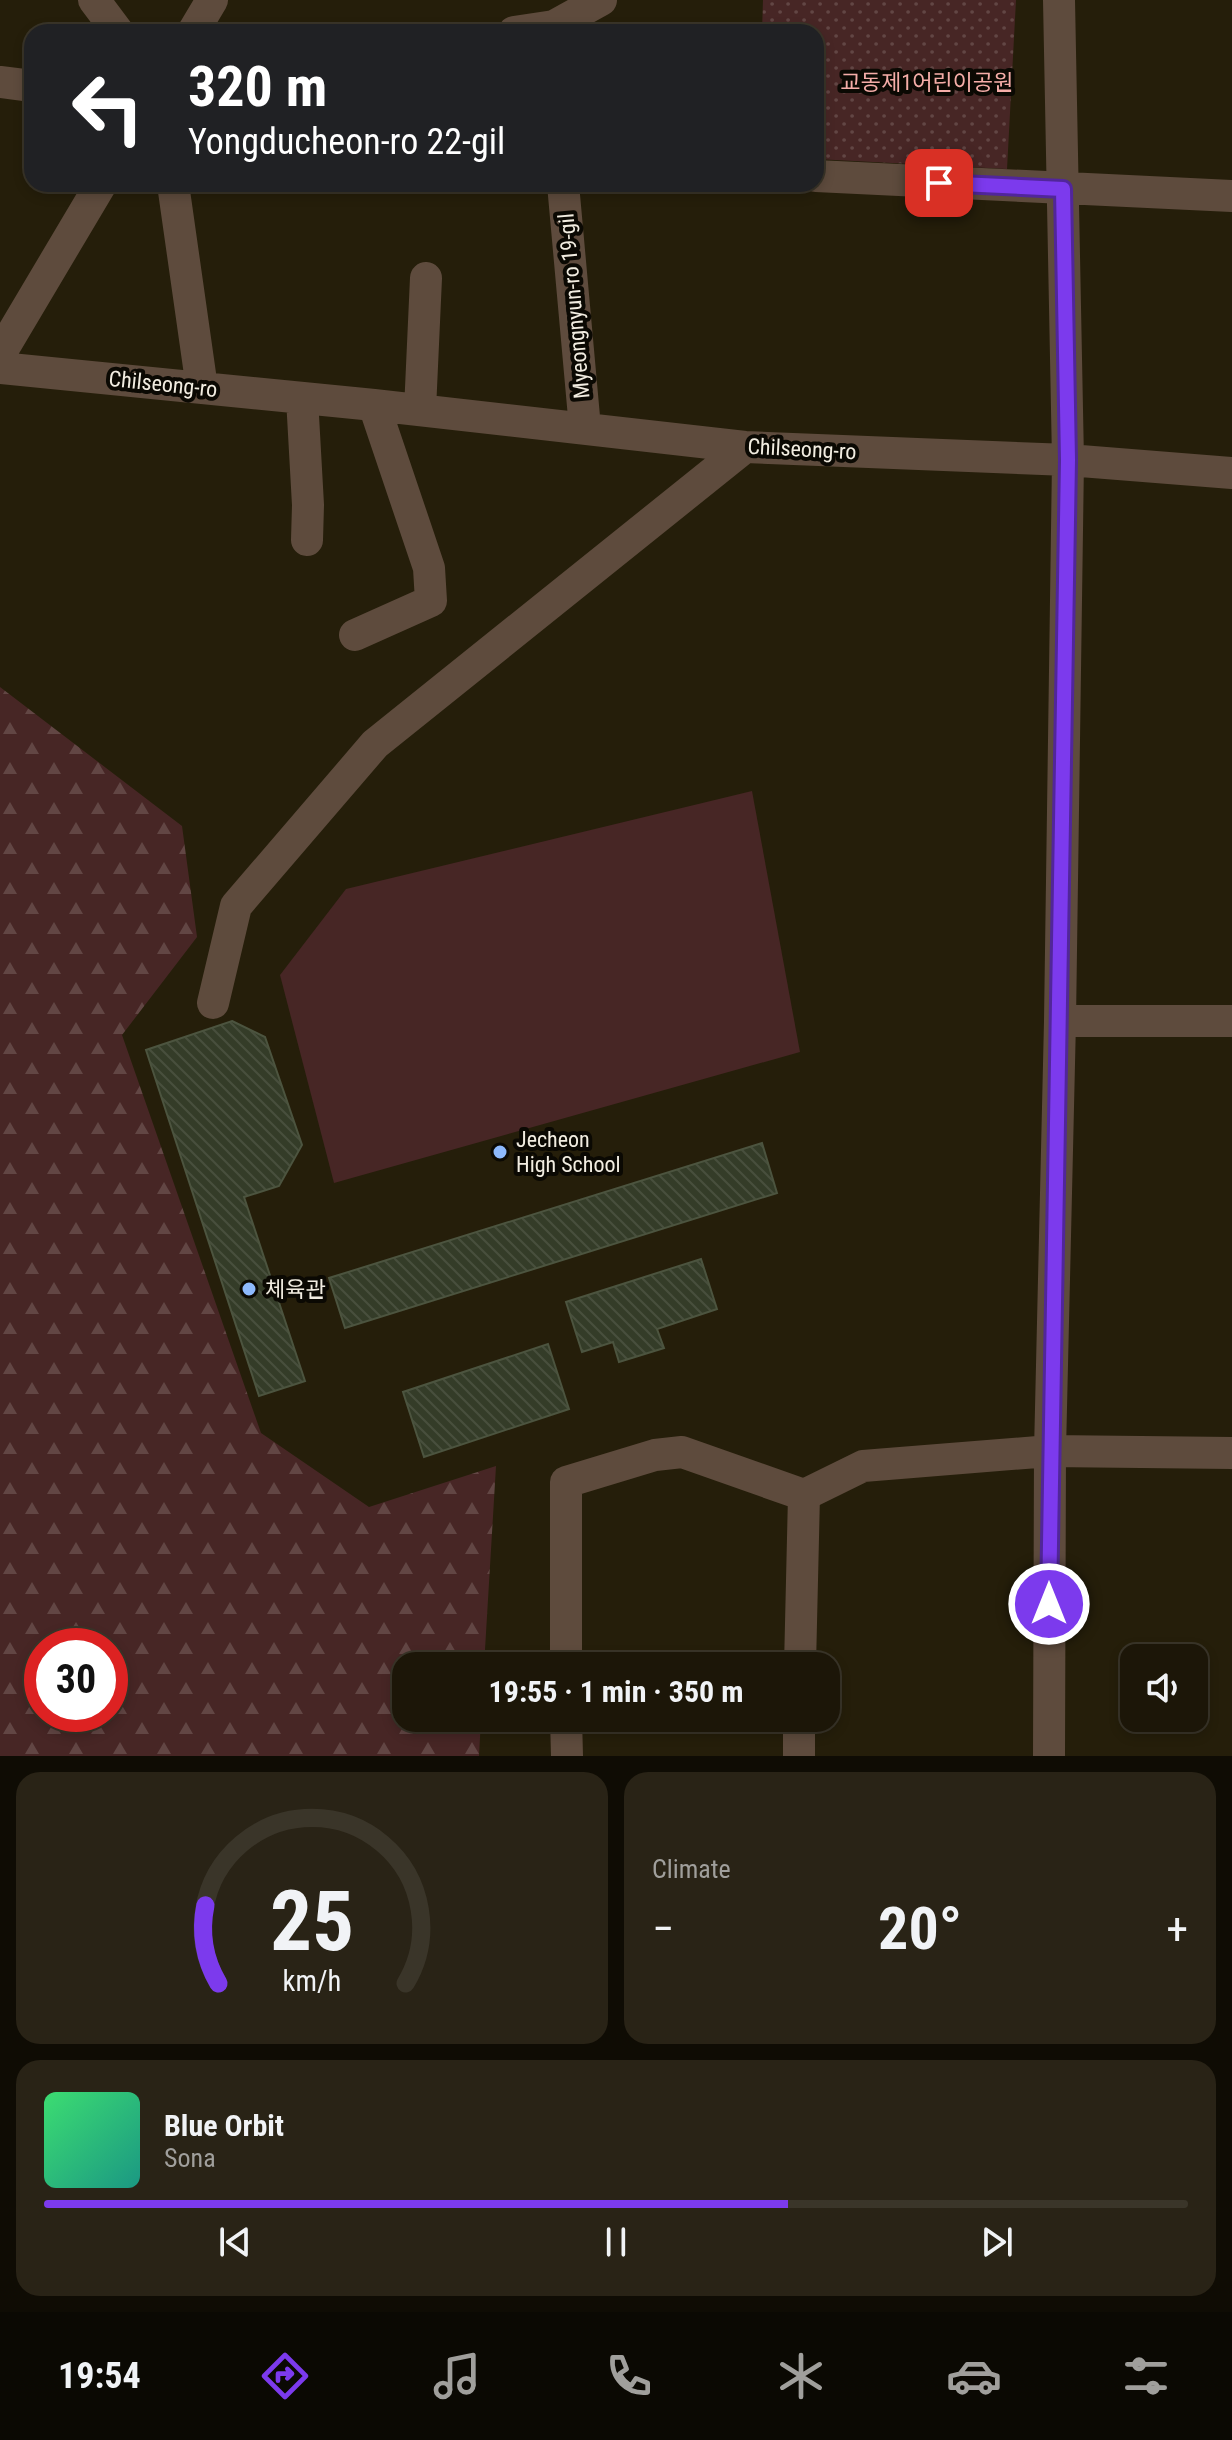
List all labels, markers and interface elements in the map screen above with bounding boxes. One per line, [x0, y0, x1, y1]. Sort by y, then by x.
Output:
text: 320 m [188, 54, 327, 120]
icon: left [56, 56, 160, 160]
park label: 교동제1어린이공원 [841, 70, 1013, 95]
text: Yongducheon-ro 22-gil [188, 121, 505, 163]
pin [905, 149, 973, 217]
icon: arrive [917, 161, 961, 205]
street label: Myeongnyun-ro 19-gil [553, 212, 595, 400]
street label: Chilseong-ro [107, 366, 219, 402]
street label: Chilseong-ro [747, 434, 857, 464]
place label: Jecheon High School [516, 1127, 621, 1177]
marker: Jecheon High School [491, 1143, 509, 1161]
place label: 체육관 [265, 1277, 326, 1302]
marker: 체육관 [240, 1280, 258, 1298]
position arrow [1007, 1562, 1091, 1646]
speed limit sign: 30 [24, 1628, 128, 1732]
map controls [1120, 1644, 1208, 1732]
button: sound [1120, 1644, 1208, 1732]
text: 19:55 · 1 min · 350 m [489, 1674, 743, 1709]
text: Climate [652, 1854, 731, 1884]
text: 25 [270, 1873, 354, 1970]
text: 20° [878, 1893, 962, 1964]
text: − [652, 1903, 674, 1955]
text: + [1166, 1903, 1188, 1955]
text: km/h [283, 1964, 341, 1998]
text: Blue Orbit [164, 2108, 284, 2143]
text: Sona [164, 2143, 216, 2173]
icon: previous [213, 2220, 257, 2264]
icon: pause [594, 2220, 638, 2264]
icon: next [975, 2220, 1019, 2264]
icon: directions [257, 2348, 313, 2404]
icon: music [429, 2348, 485, 2404]
icon: phone [601, 2348, 657, 2404]
icon: climate [773, 2348, 829, 2404]
icon: car [946, 2348, 1002, 2404]
icon: filters [1118, 2348, 1174, 2404]
text: 19:54 [58, 2355, 141, 2397]

